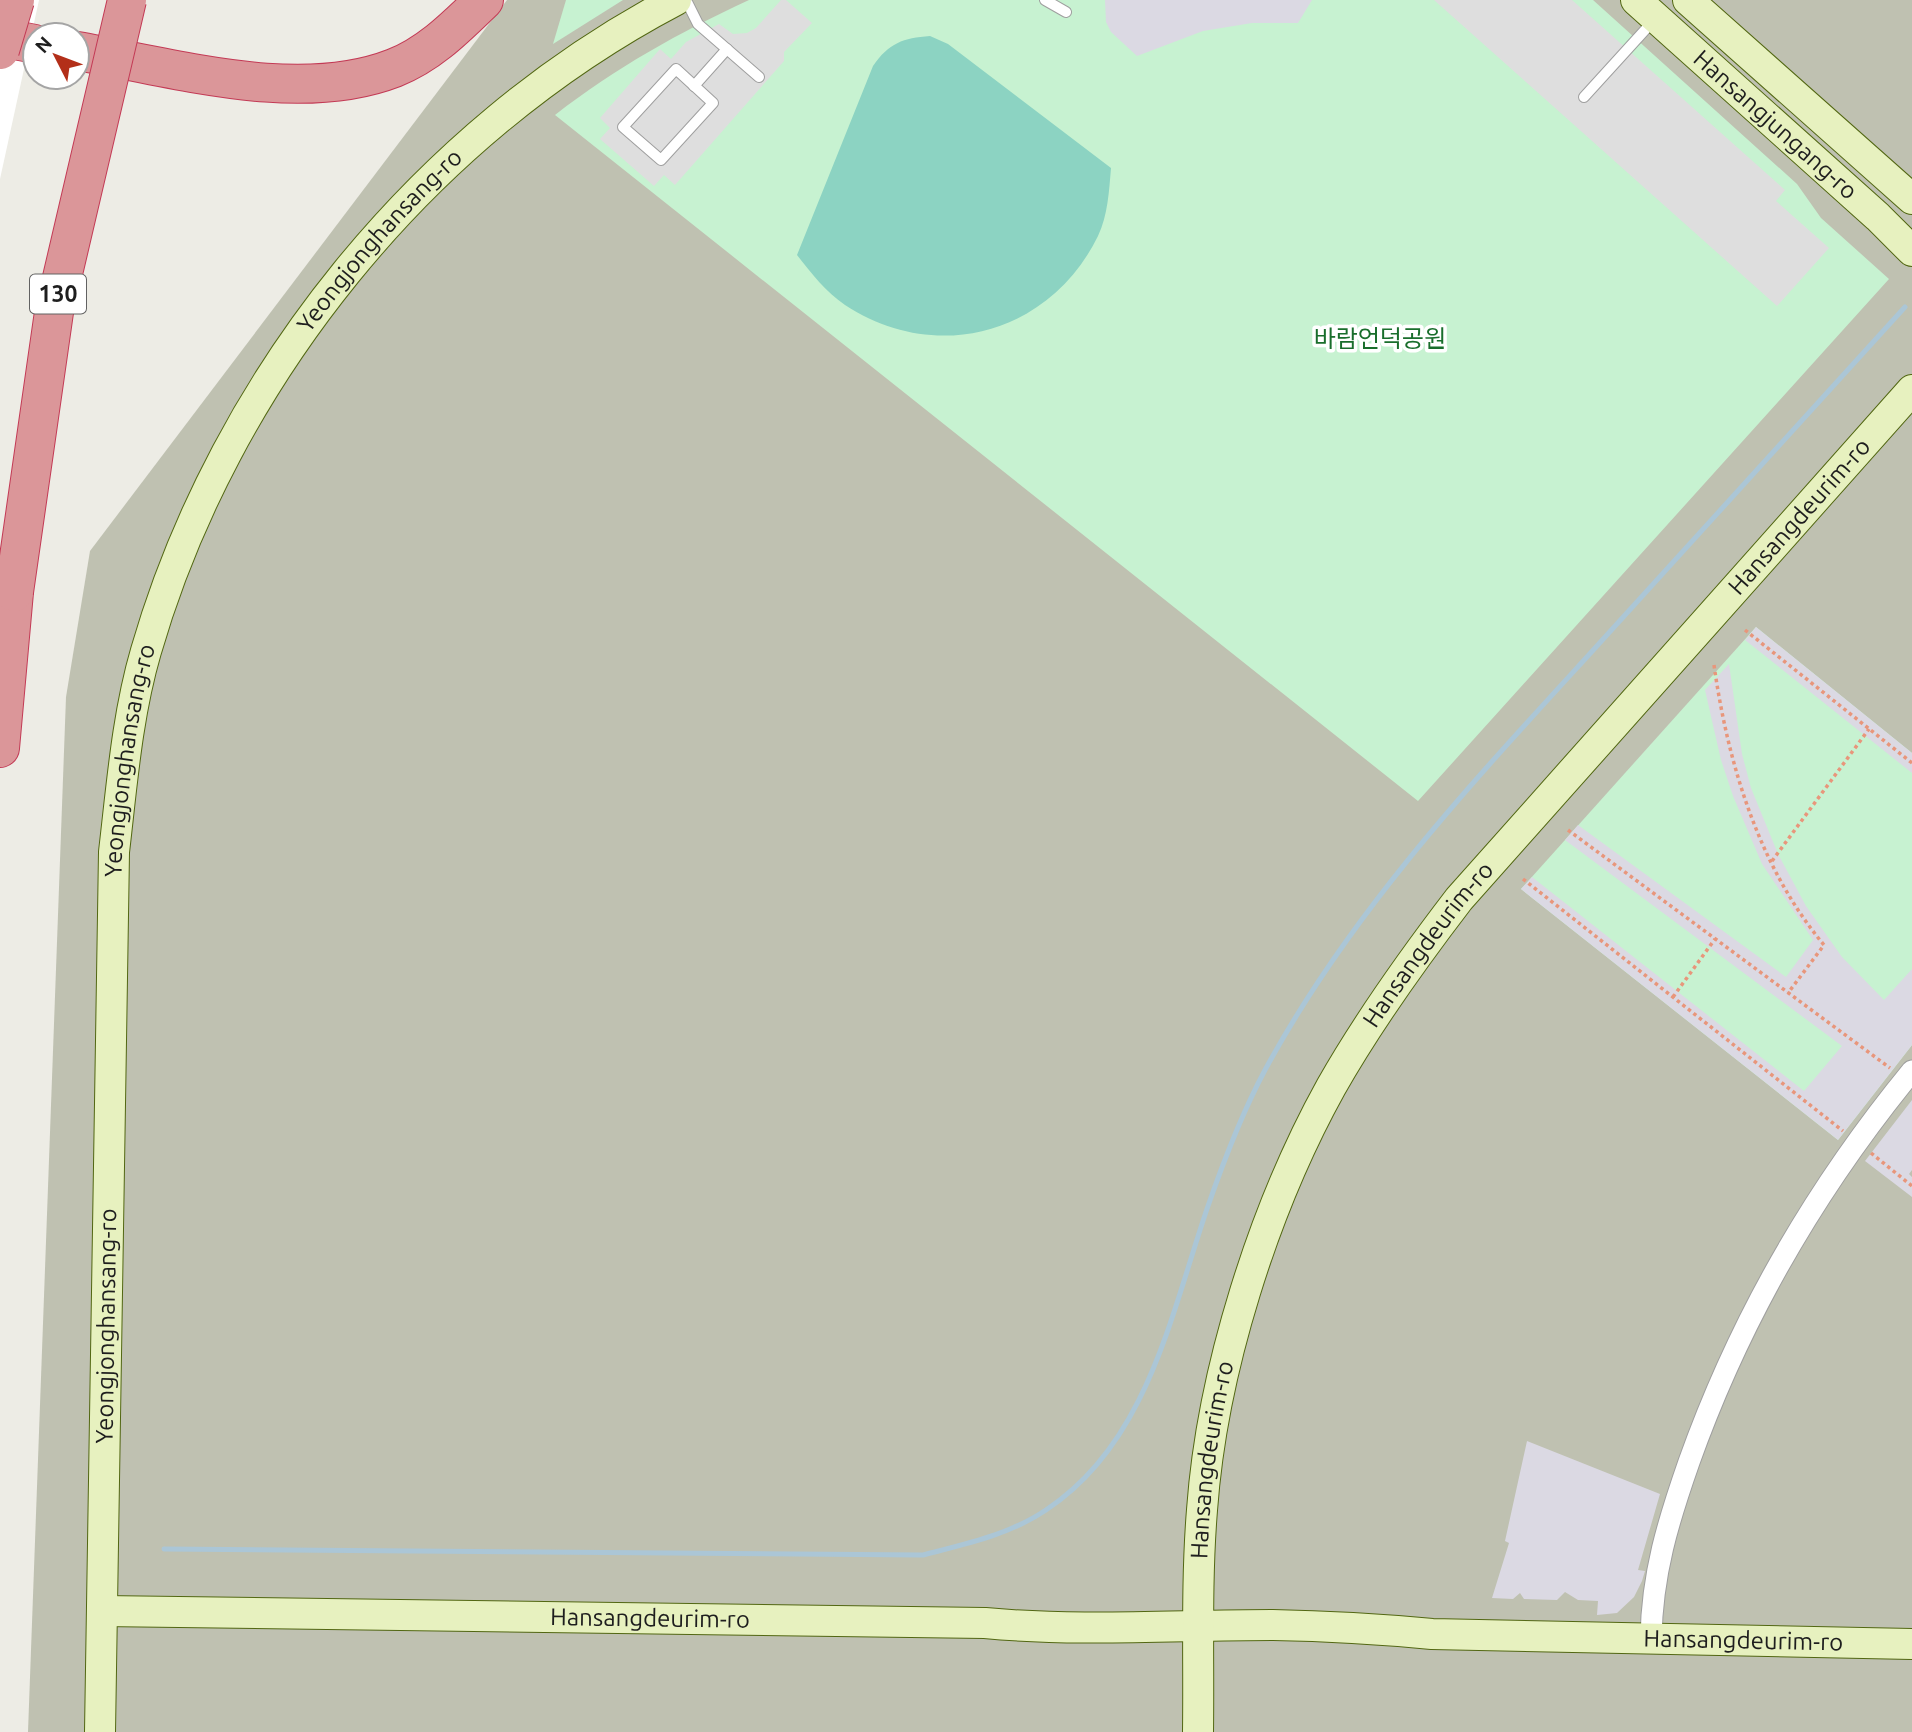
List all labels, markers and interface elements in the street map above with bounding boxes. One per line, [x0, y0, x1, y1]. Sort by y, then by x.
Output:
north arrow [21, 21, 91, 91]
text: N [30, 32, 56, 57]
street label: Hansangjungang-ro [1688, 44, 1863, 205]
street label: Yeongjonghansang-ro [292, 143, 467, 337]
road number: 130 [30, 274, 86, 314]
park label: 바람언덕공원 [1314, 325, 1446, 352]
street label: Hansangdeurim-ro [1722, 433, 1876, 600]
street label: Yeongjonghansang-ro [100, 641, 160, 877]
street label: Hansangdeurim-ro [1357, 856, 1499, 1032]
street label: Yeongjonghansang-ro [91, 1208, 121, 1444]
street label: Hansangdeurim-ro [1185, 1358, 1239, 1559]
street label: Hansangdeurim-ro [550, 1603, 750, 1633]
street label: Hansangdeurim-ro [1643, 1624, 1844, 1656]

